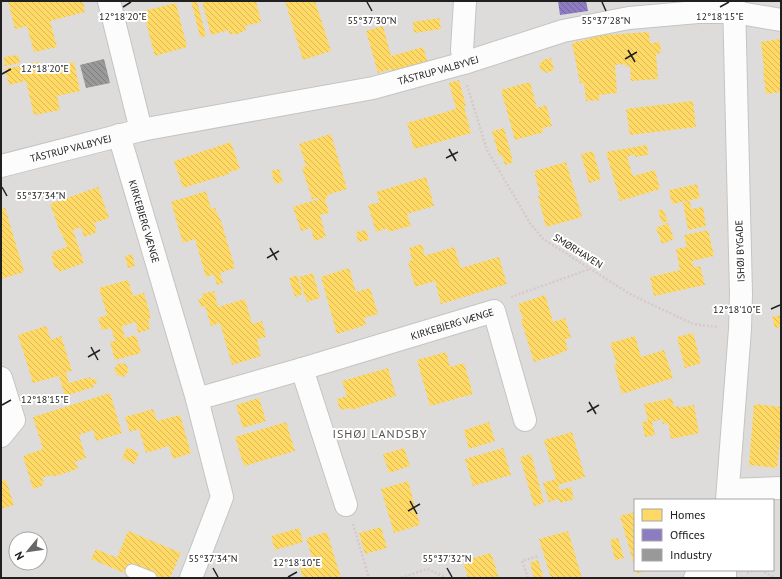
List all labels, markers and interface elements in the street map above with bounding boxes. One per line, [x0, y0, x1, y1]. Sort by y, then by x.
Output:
text: 12°18'20"E [99, 10, 147, 23]
text: 12°18'15"E [696, 10, 744, 23]
text: 55°37'30"N [347, 14, 397, 27]
text: 55°37'28"N [581, 14, 631, 27]
street label: TÅSTRUP VALBYVEJ [396, 52, 480, 87]
text: 12°18'20"E [21, 62, 69, 75]
street label: TÅSTRUP VALBYVEJ [29, 131, 113, 165]
street label: KIRKEBJERG VÆNGE [126, 178, 163, 264]
text: 55°37'34"N [16, 189, 66, 202]
street label: ISHØJ BYGADE [732, 220, 748, 282]
street label: SMØRHAVEN [551, 231, 605, 271]
text: 12°18'10"E [713, 303, 761, 316]
street label: KIRKEBJERG VÆNGE [409, 305, 495, 342]
text: 12°18'15"E [21, 393, 69, 406]
district label: ISHØJ LANDSBY [332, 426, 428, 441]
legend [634, 499, 774, 571]
text: Homes [670, 507, 705, 522]
text: Offices [670, 527, 705, 542]
north arrow [8, 531, 48, 571]
text: Industry [670, 547, 712, 562]
text: N [11, 549, 27, 562]
text: 55°37'34"N [188, 552, 238, 565]
text: 55°37'32"N [422, 552, 472, 565]
text: 12°18'10"E [273, 556, 321, 569]

